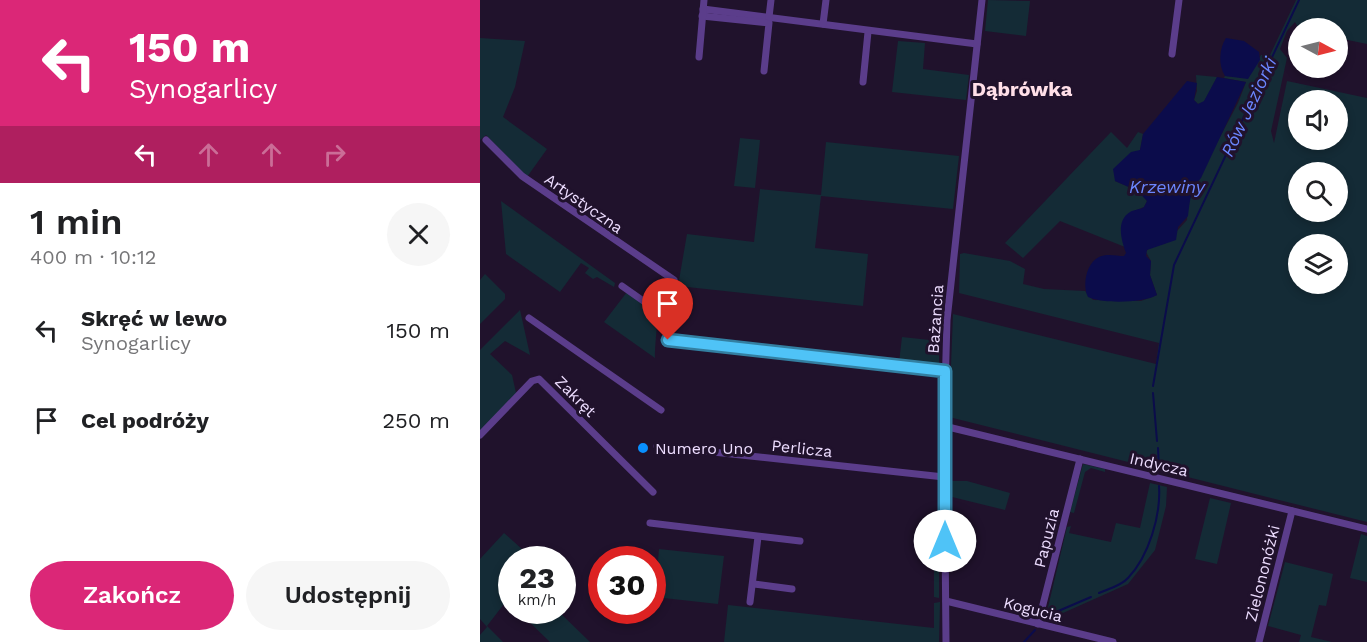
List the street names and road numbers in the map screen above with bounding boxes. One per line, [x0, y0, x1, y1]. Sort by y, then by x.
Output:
street label: Artystyczna [541, 169, 627, 237]
street label: Bażancia [924, 284, 947, 354]
street label: Zakręt [551, 372, 600, 421]
street label: Perlicza [771, 436, 833, 461]
street label: Indycza [1128, 449, 1190, 480]
street label: Papuzia [1030, 506, 1063, 570]
street label: Zielononóżki [1241, 523, 1284, 623]
street label: Kogucia [1001, 593, 1064, 626]

